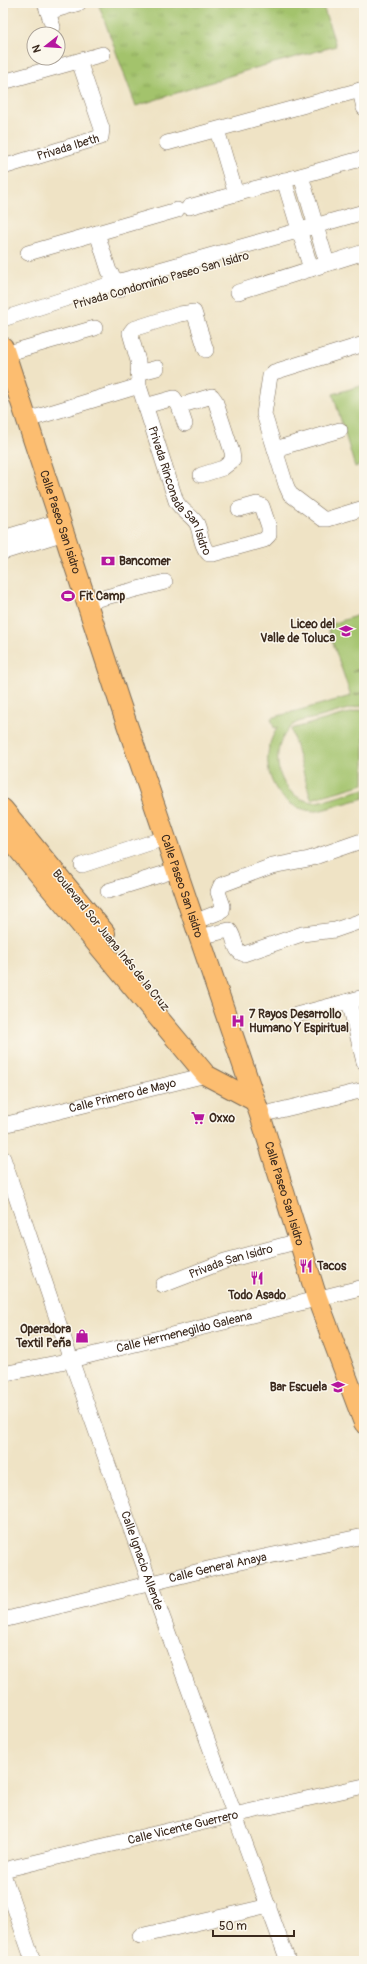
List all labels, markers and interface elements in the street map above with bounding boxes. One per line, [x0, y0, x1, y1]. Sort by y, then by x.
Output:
north arrow [26, 26, 66, 66]
text: N [29, 43, 44, 54]
street label: Privada Ibeth [35, 131, 101, 164]
street label: Privada Condominio Paseo San Isidro [72, 248, 251, 313]
street label: Privada Rinconada San Isidro [144, 424, 214, 559]
street label: Calle Paseo San Isidro [36, 468, 84, 576]
bank icon: Bancomer [100, 553, 116, 569]
place label: Bancomer [119, 554, 172, 569]
sports icon: Fit Camp [60, 588, 76, 604]
place label: Fit Camp [79, 589, 125, 604]
place label: Liceo del Valle de Toluca [260, 617, 335, 646]
school or university icon: Liceo del Valle de Toluca [338, 623, 354, 639]
street label: Calle Paseo San Isidro [157, 833, 206, 940]
street label: Boulevard Sor Juana Inés de la Cruz [49, 866, 172, 1014]
place label: 7 Rayos Desarrollo Humano Y Espiritual [249, 1007, 349, 1036]
hospital icon: 7 Rayos Desarrollo Humano Y Espiritual [230, 1013, 246, 1029]
street label: Calle Primero de Mayo [67, 1076, 178, 1116]
supermarket icon: Oxxo [190, 1110, 206, 1126]
place label: Oxxo [209, 1111, 236, 1126]
street label: Calle Paseo San Isidro [261, 1140, 307, 1248]
street label: Privada San Isidro [187, 1241, 275, 1282]
restaurant icon: Tacos [298, 1258, 314, 1274]
place label: Tacos [316, 1259, 347, 1274]
restaurant icon: Todo Asado [249, 1270, 265, 1286]
place label: Todo Asado [227, 1288, 287, 1303]
street label: Calle Hermenegildo Galeana [115, 1308, 254, 1356]
place label: Operadora Textil Peña [15, 1322, 71, 1351]
shop icon: Operadora Textil Peña [74, 1328, 90, 1344]
school or university icon: Bar Escuela [330, 1379, 346, 1395]
place label: Bar Escuela [270, 1380, 327, 1395]
street label: Calle Ignacio Allende [117, 1509, 166, 1613]
street label: Calle General Anaya [167, 1550, 268, 1586]
street label: Calle Vicente Guerrero [126, 1807, 240, 1848]
scale bar [213, 1912, 294, 1938]
text: 50 m [219, 1919, 247, 1934]

